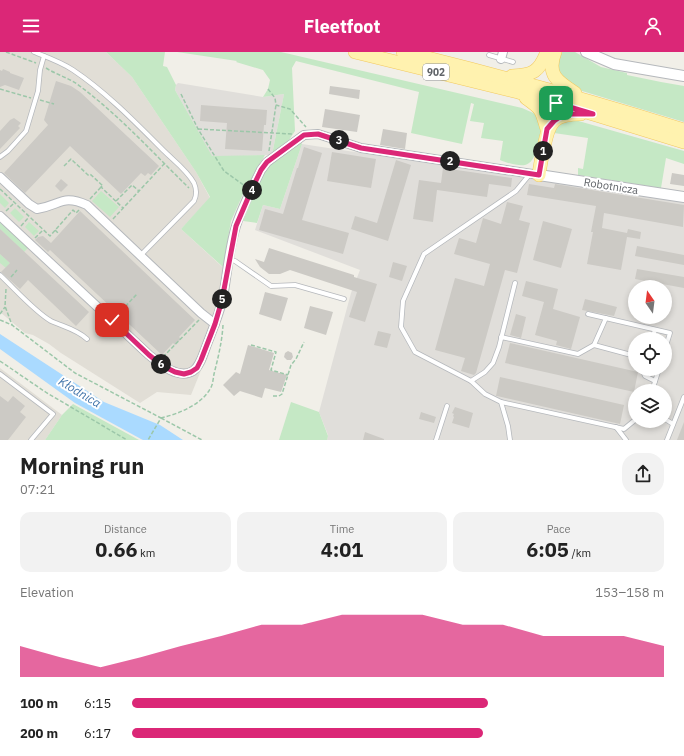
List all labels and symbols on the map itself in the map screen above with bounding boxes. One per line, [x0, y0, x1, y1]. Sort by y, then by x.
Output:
road number: 902 [423, 64, 449, 80]
pin [539, 86, 573, 120]
pin: 3 [329, 130, 349, 150]
pin: 1 [533, 141, 553, 161]
pin: 2 [440, 151, 460, 171]
street label: Robotnicza [583, 175, 639, 197]
pin: 4 [242, 180, 262, 200]
north arrow [628, 280, 672, 324]
pin: 5 [212, 289, 232, 309]
pin [95, 303, 129, 337]
pin: 6 [151, 354, 171, 374]
water label: Kłodnica [56, 373, 104, 411]

